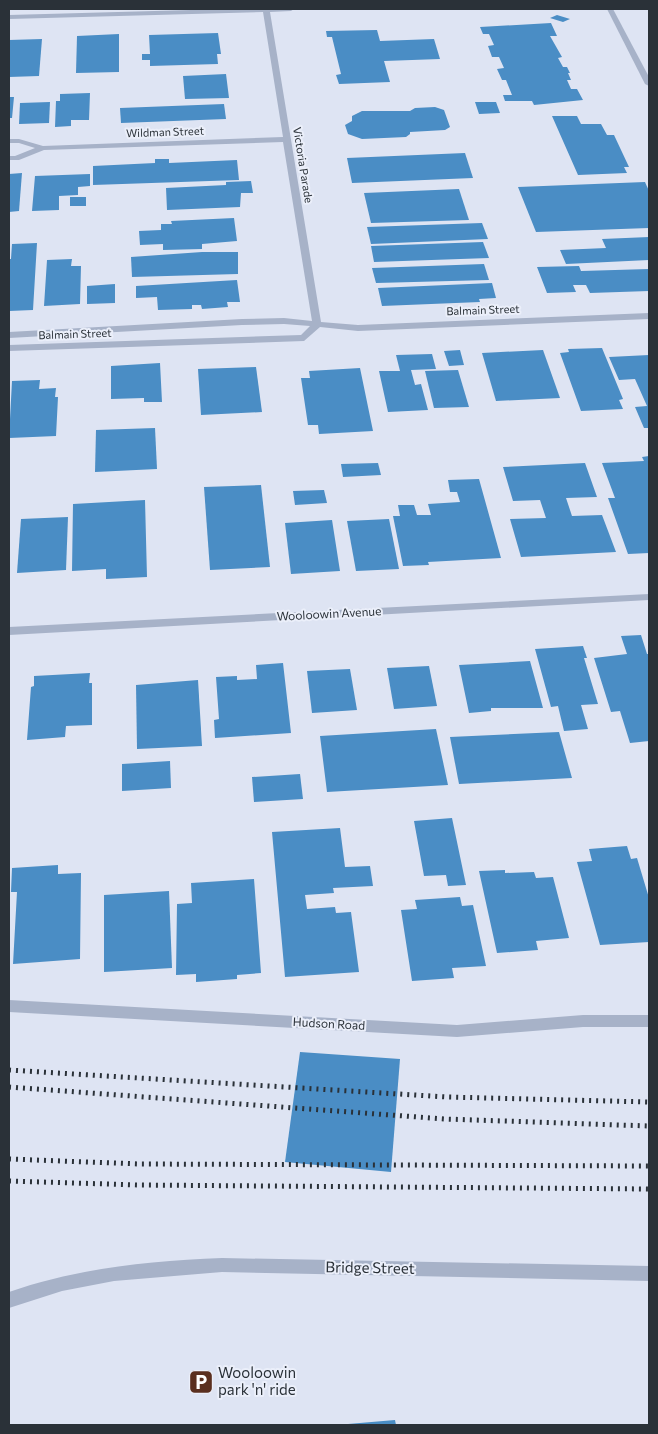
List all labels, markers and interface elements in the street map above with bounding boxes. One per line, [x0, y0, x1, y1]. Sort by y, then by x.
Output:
street label: Wildman Street [126, 124, 205, 139]
street label: Victoria Parade [291, 126, 316, 204]
street label: Balmain Street [446, 302, 520, 317]
street label: Balmain Street [38, 326, 112, 341]
street label: Wooloowin Avenue [276, 603, 382, 623]
street label: Hudson Road [293, 1014, 366, 1032]
street label: Bridge Street [325, 1257, 415, 1277]
place label: Wooloowin park 'n' ride [218, 1363, 296, 1398]
parking icon: Wooloowin park 'n' ride [188, 1369, 214, 1395]

